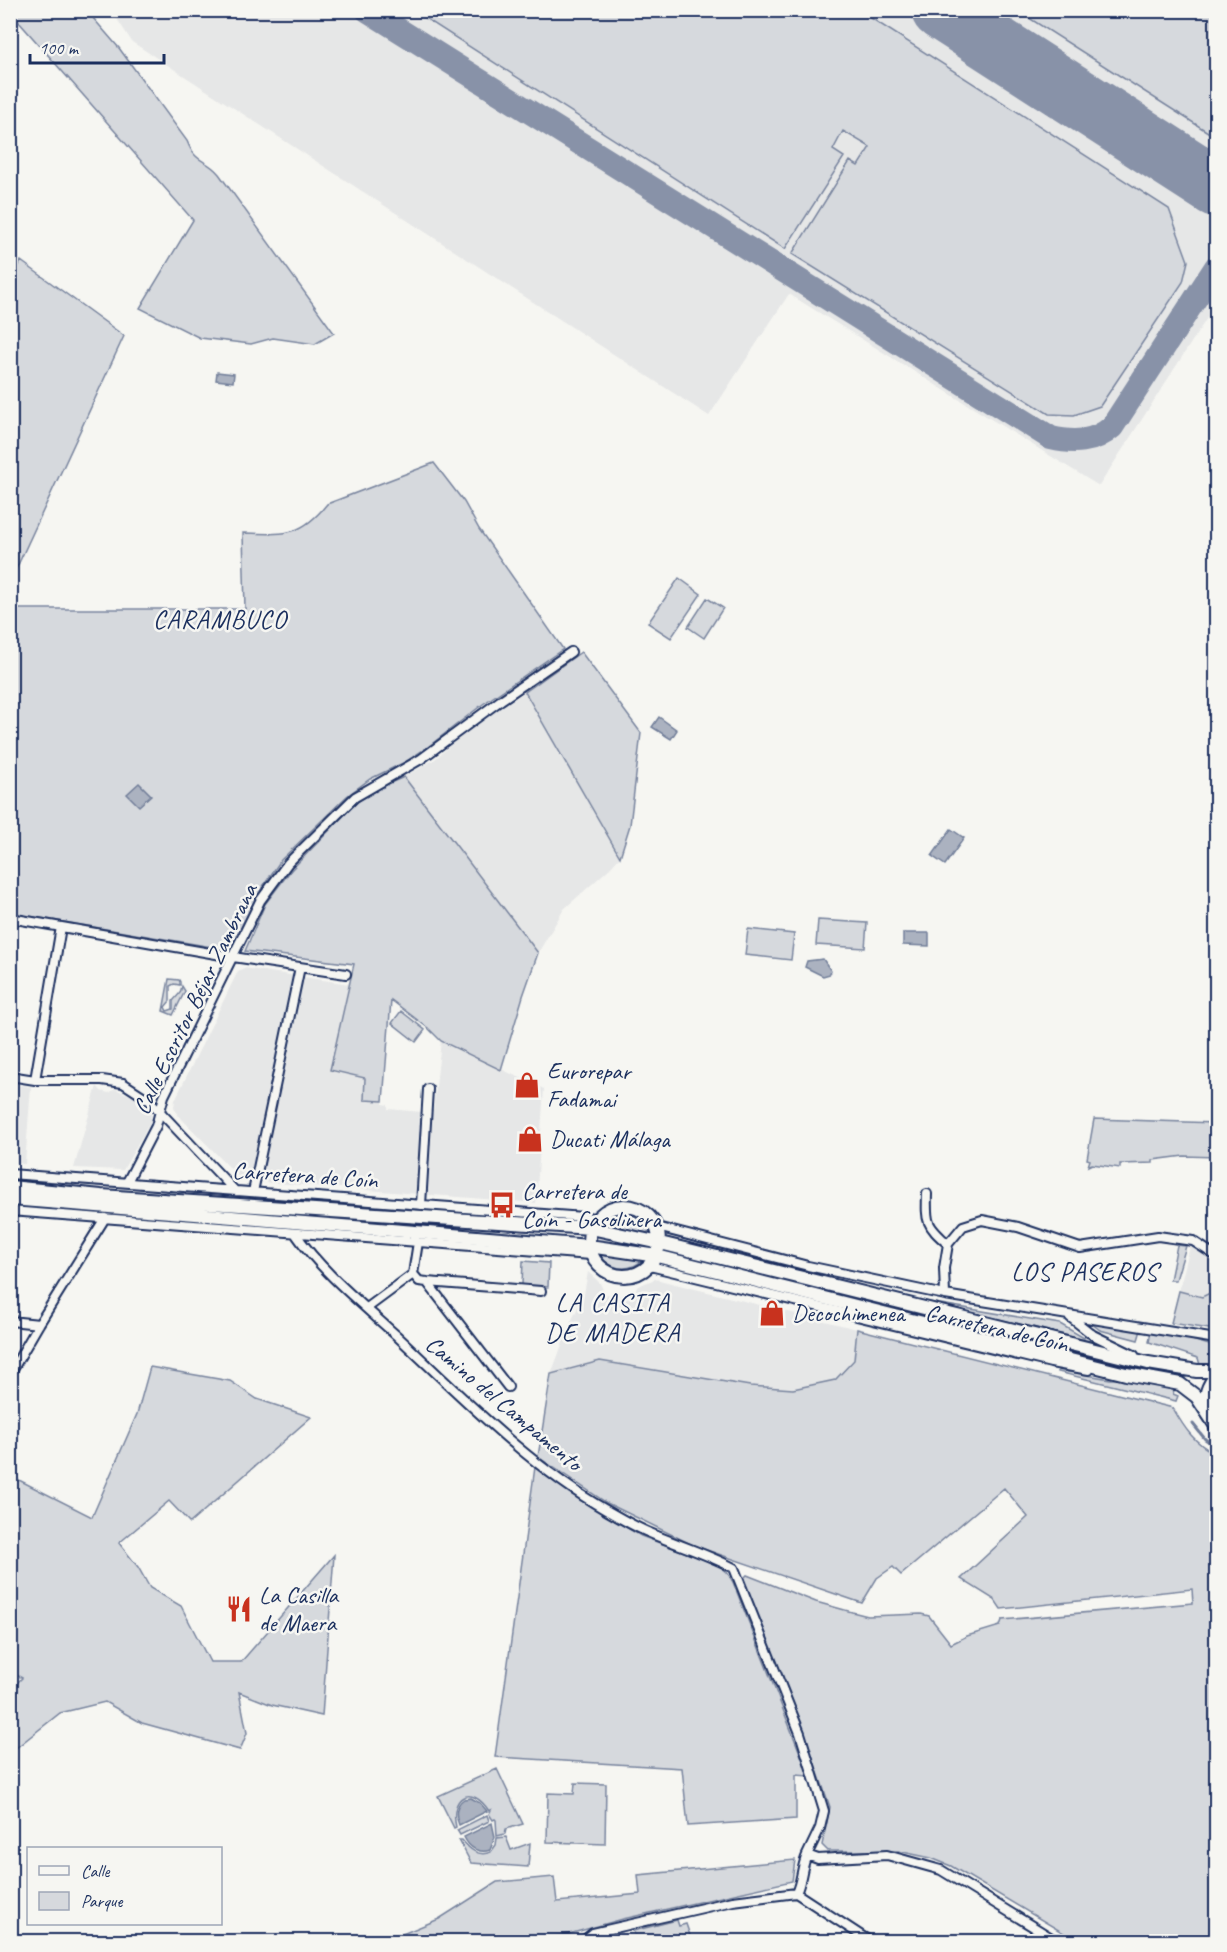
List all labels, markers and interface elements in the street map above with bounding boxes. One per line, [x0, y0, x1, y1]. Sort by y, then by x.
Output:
scale bar [30, 27, 164, 65]
text: 100 m [39, 37, 80, 59]
district label: CARAMBUCO [153, 603, 289, 636]
street label: Calle Escritor Béjar Zambrana [126, 877, 265, 1119]
place label: Eurorepar Fadamai [547, 1056, 633, 1114]
shop icon: Eurorepar Fadamai [512, 1070, 542, 1100]
shop icon: Ducati Málaga [515, 1124, 545, 1154]
place label: Ducati Málaga [550, 1124, 671, 1154]
street label: Carretera de Coín [231, 1155, 380, 1195]
place label: Carretera de Coín - Gasolinera [522, 1176, 662, 1234]
bus stop icon: Carretera de Coín - Gasolinera [487, 1190, 517, 1220]
district label: LOS PASEROS [1011, 1255, 1163, 1288]
district label: LA CASITA DE MADERA [545, 1286, 681, 1349]
street label: Carretera de Coín [923, 1297, 1072, 1359]
shop icon: Decochimenea [757, 1298, 787, 1328]
place label: Decochimenea [792, 1298, 907, 1328]
street label: Camino del Campamento [420, 1329, 590, 1479]
place label: La Casilla de Maera [259, 1580, 339, 1638]
restaurant icon: La Casilla de Maera [224, 1594, 254, 1624]
legend [27, 1847, 222, 1925]
text: Calle [81, 1860, 110, 1882]
text: Parque [81, 1890, 123, 1912]

